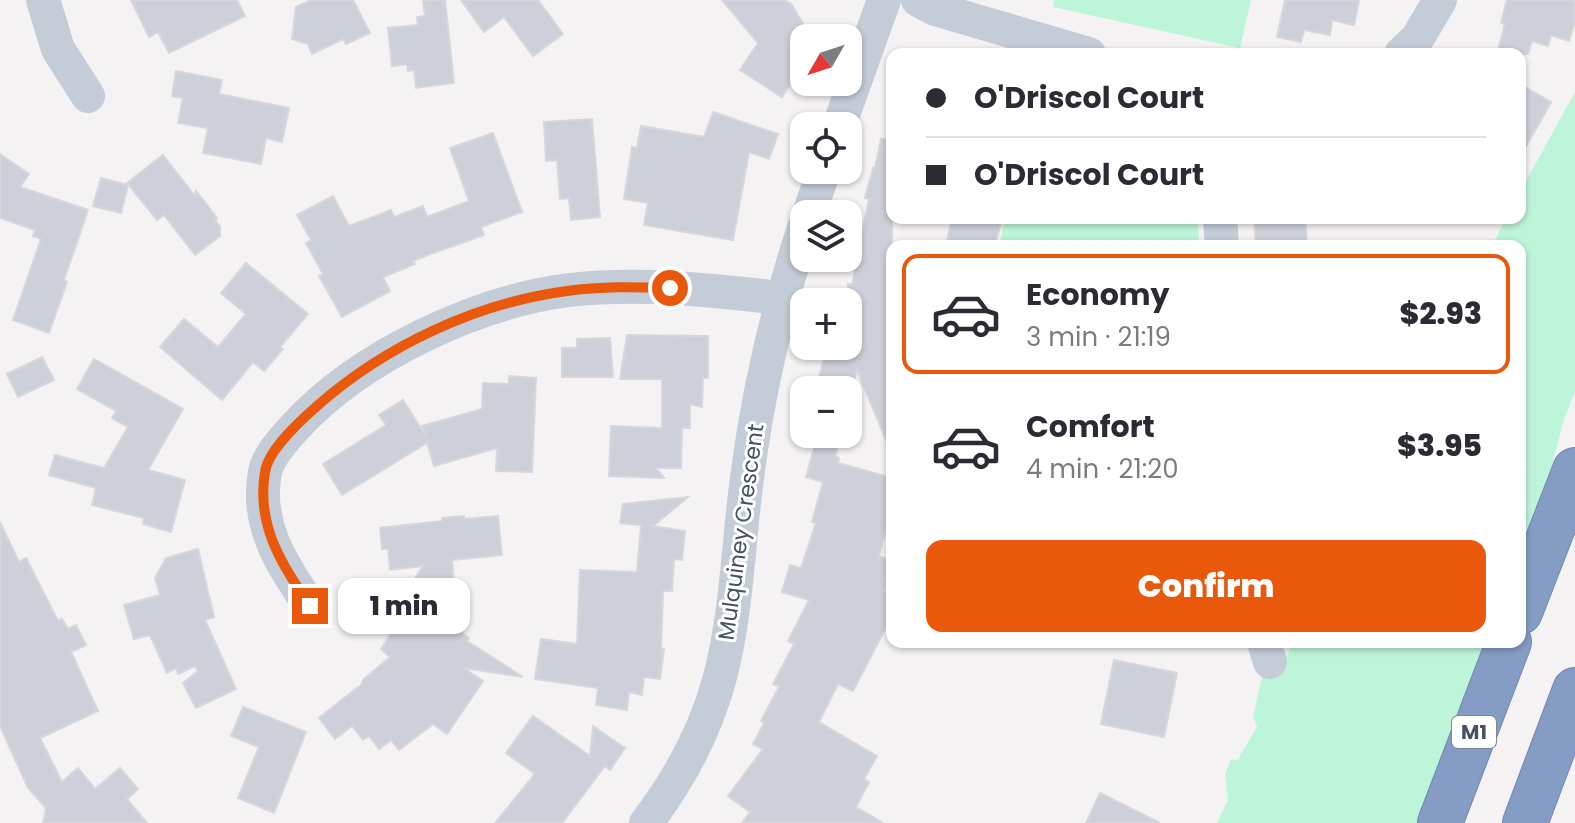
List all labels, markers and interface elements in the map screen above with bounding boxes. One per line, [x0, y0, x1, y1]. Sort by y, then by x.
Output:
north arrow [790, 24, 862, 96]
map controls [790, 24, 862, 448]
text: O'Driscol Court [974, 76, 1204, 119]
button: locate [790, 112, 862, 184]
text: O'Driscol Court [974, 153, 1204, 196]
button: layers [790, 200, 862, 272]
route start [652, 270, 688, 306]
text: Economy [1026, 273, 1170, 316]
icon: car [930, 278, 1002, 350]
button: + [790, 288, 862, 360]
text: $2.93 [1400, 292, 1482, 335]
text: 3 min · 21:19 [1026, 319, 1171, 355]
button: − [790, 376, 862, 448]
text: Comfort [1026, 405, 1155, 448]
icon: car [930, 410, 1002, 482]
street label: Mulquiney Crescent [710, 422, 772, 642]
text: $3.95 [1397, 424, 1482, 467]
text: 4 min · 21:20 [1026, 451, 1179, 487]
button: Confirm [926, 540, 1486, 632]
callout: 1 min [338, 578, 470, 634]
route end [292, 588, 328, 624]
text: 1 min [370, 588, 438, 624]
road number: M1 [1452, 716, 1496, 748]

